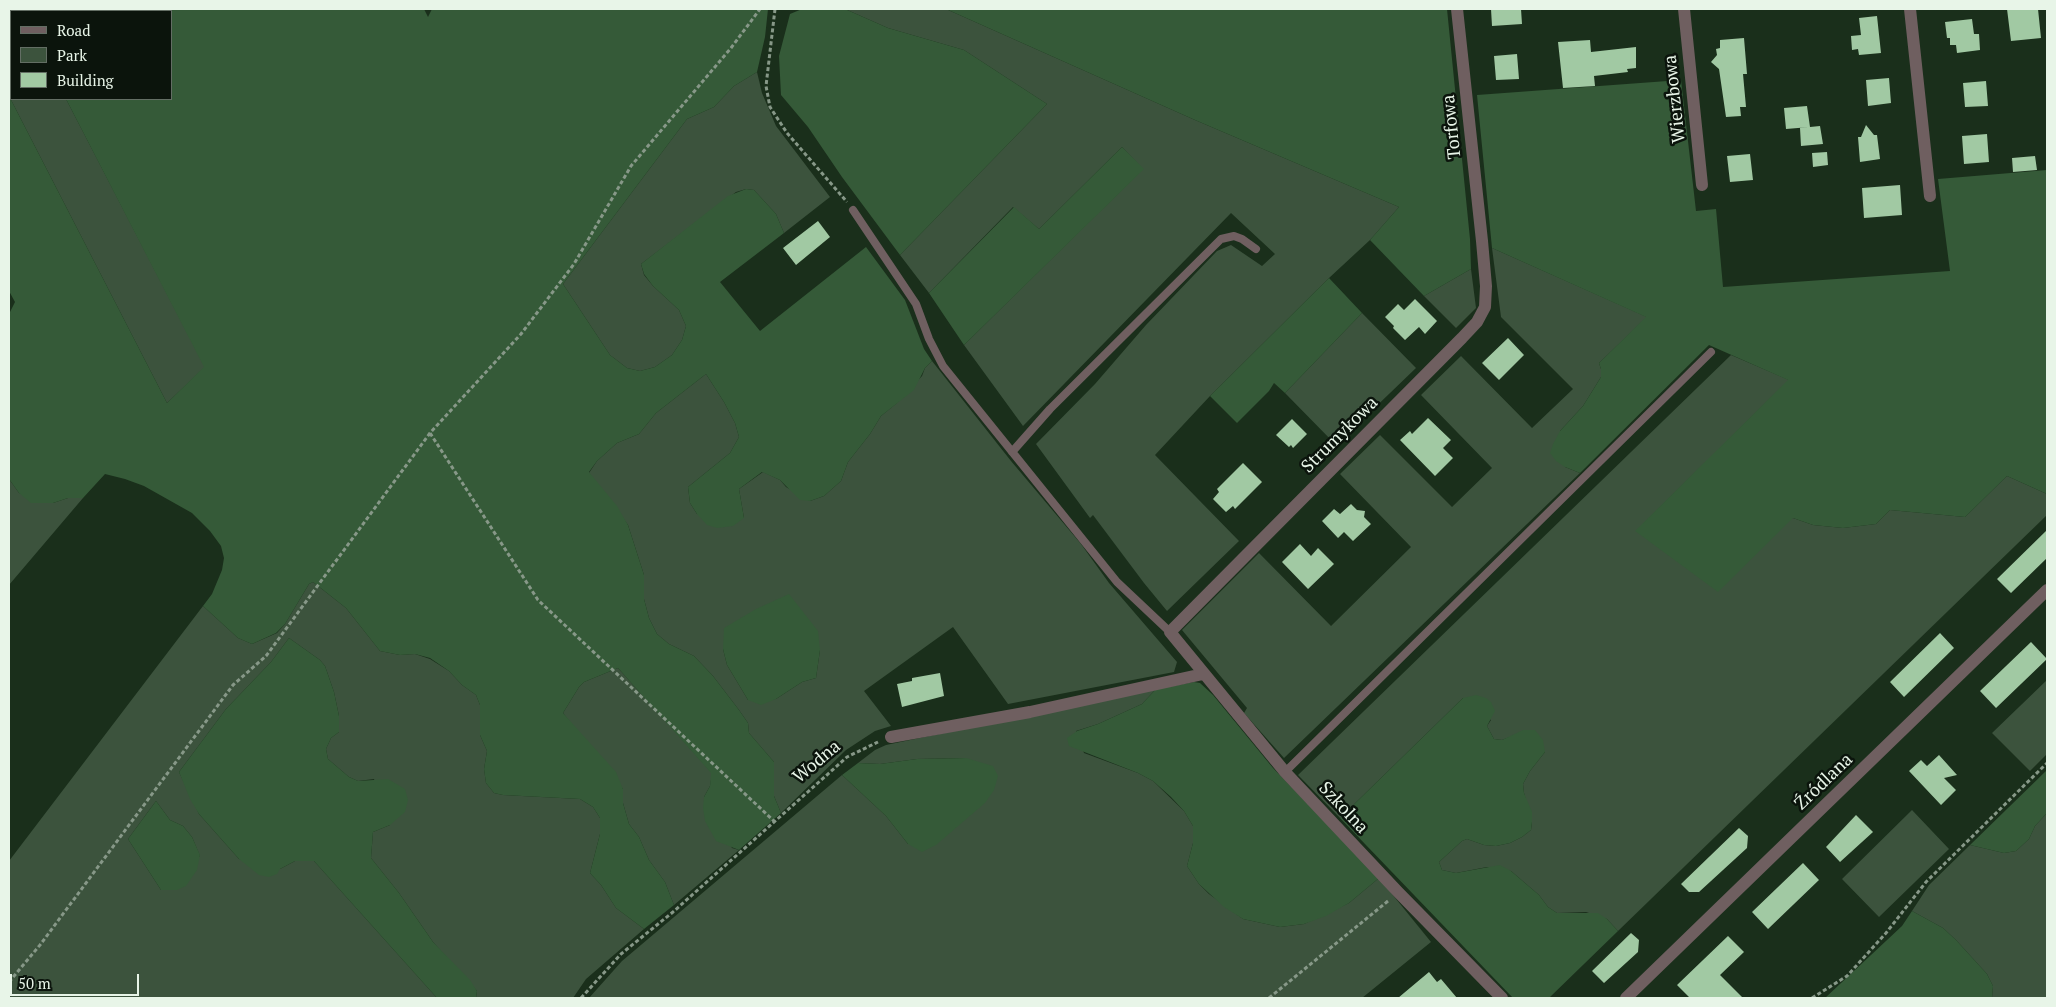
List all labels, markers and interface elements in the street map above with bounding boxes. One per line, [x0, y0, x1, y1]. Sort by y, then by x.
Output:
legend [10, 10, 172, 100]
text: Road [57, 20, 90, 40]
text: Park [57, 45, 87, 65]
street label: Wierzbowa [1660, 54, 1690, 144]
text: Building [57, 70, 114, 90]
street label: Torfowa [1438, 94, 1466, 160]
street label: Strumykowa [1297, 392, 1383, 478]
street label: Wodna [789, 736, 845, 788]
street label: Źródlana [1791, 749, 1857, 815]
street label: Szkolna [1314, 778, 1372, 838]
scale bar [12, 964, 141, 996]
text: 50 m [18, 973, 51, 993]

